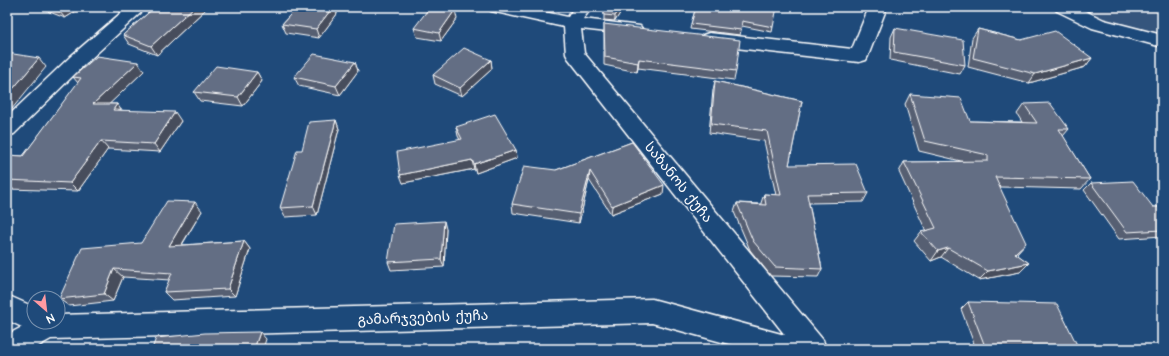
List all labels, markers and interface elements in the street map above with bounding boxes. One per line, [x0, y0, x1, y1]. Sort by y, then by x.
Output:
street label: საზანოს ქუჩა [639, 138, 717, 227]
north arrow [26, 290, 66, 330]
street label: გამარჯვების ქუჩა [357, 306, 489, 330]
text: N [44, 310, 57, 327]

